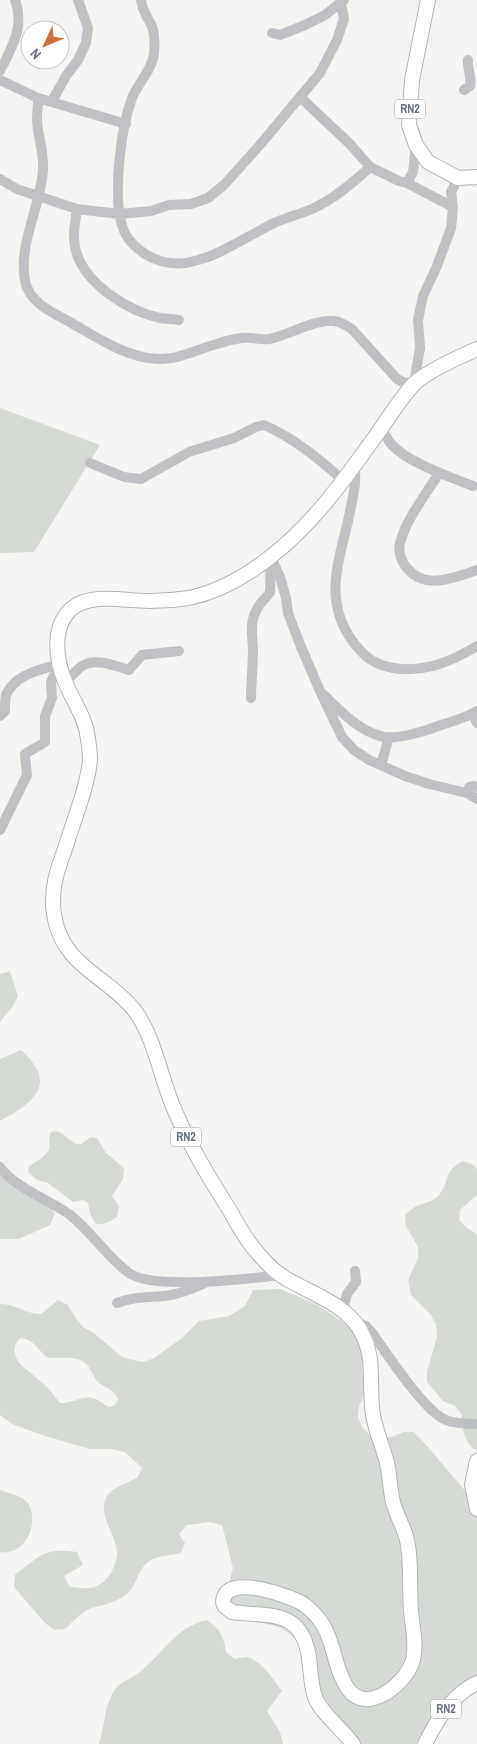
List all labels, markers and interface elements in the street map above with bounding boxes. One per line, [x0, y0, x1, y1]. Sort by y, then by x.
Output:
north arrow [20, 20, 70, 70]
text: N [26, 45, 45, 63]
road number: RN2 [395, 100, 425, 118]
road number: RN2 [171, 1128, 201, 1146]
road number: RN2 [431, 1700, 461, 1718]

